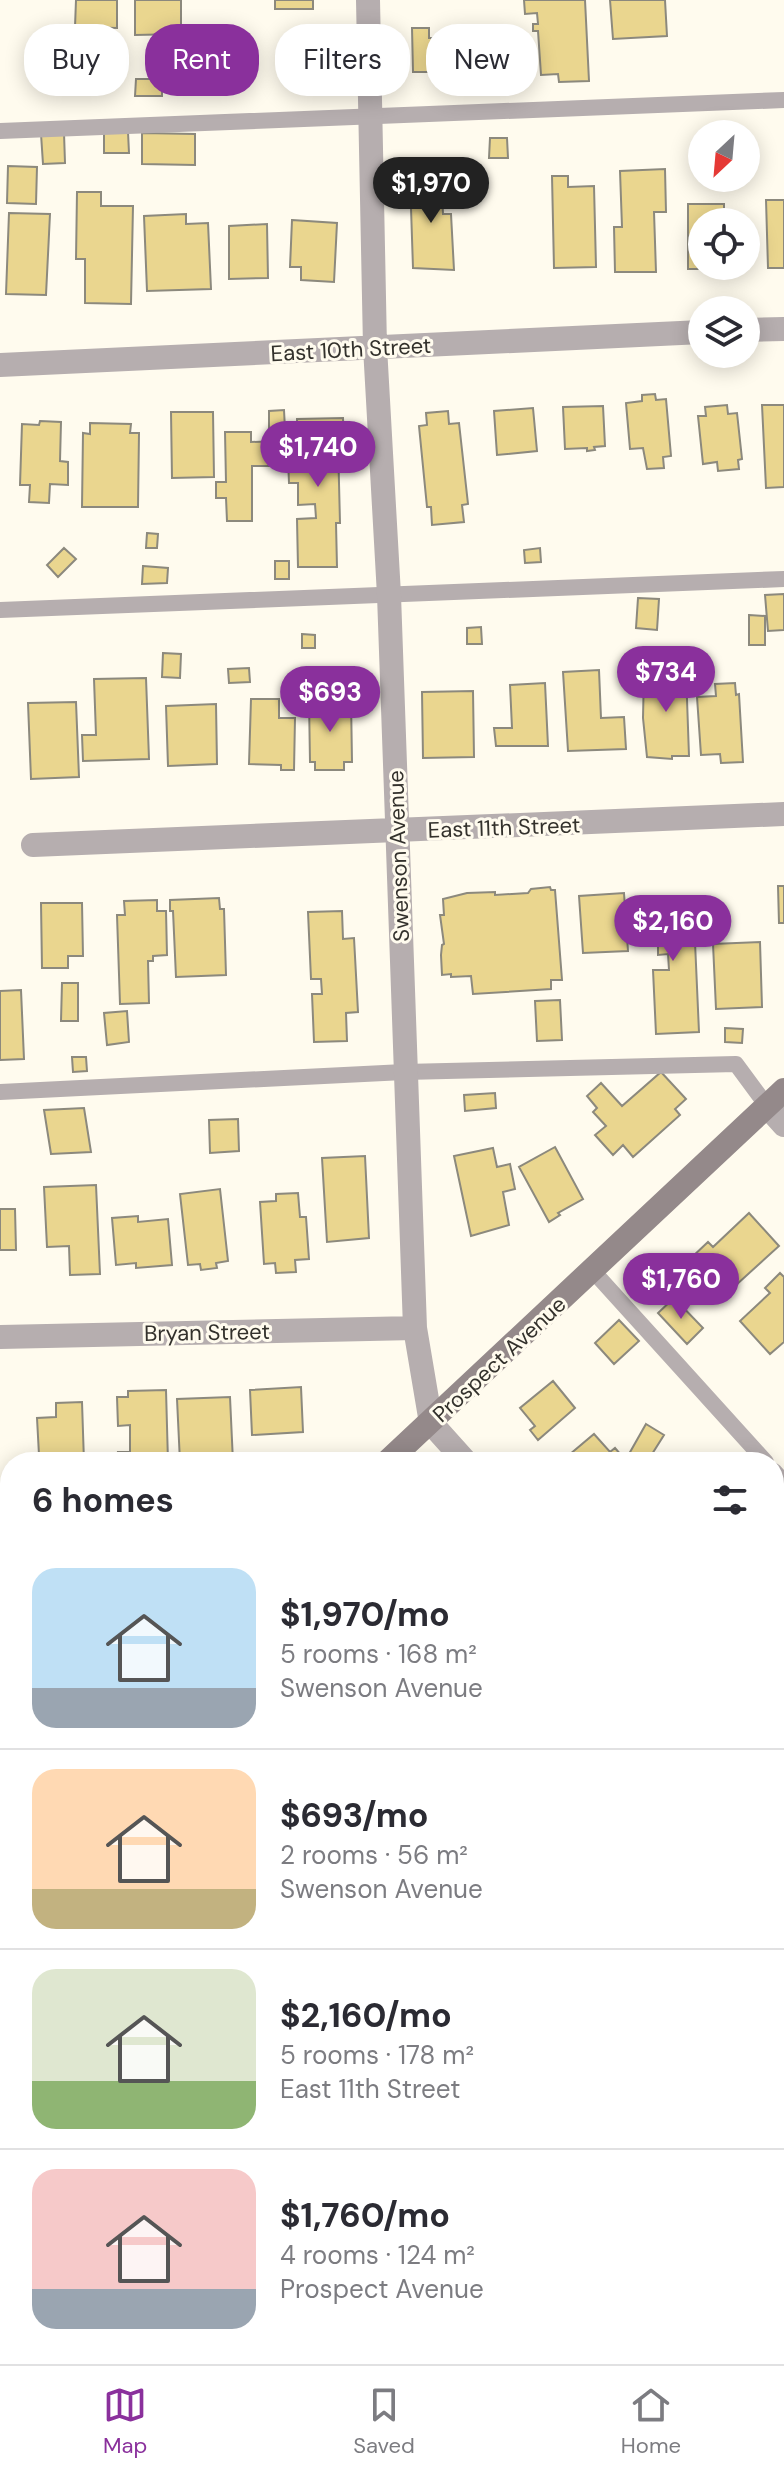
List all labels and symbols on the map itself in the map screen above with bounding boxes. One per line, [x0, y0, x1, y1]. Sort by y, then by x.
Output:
north arrow [688, 120, 760, 192]
pin: $1,970 [366, 157, 496, 225]
street label: East 10th Street [270, 331, 432, 368]
pin: $1,740 [253, 421, 383, 489]
pin: $734 [619, 646, 713, 714]
pin: $693 [283, 666, 377, 734]
street label: Swenson Avenue [381, 770, 416, 942]
street label: East 11th Street [427, 810, 581, 845]
pin: $2,160 [608, 895, 738, 963]
pin: $1,760 [616, 1253, 746, 1321]
street label: Prospect Avenue [426, 1290, 572, 1429]
street label: Bryan Street [144, 1317, 270, 1348]

